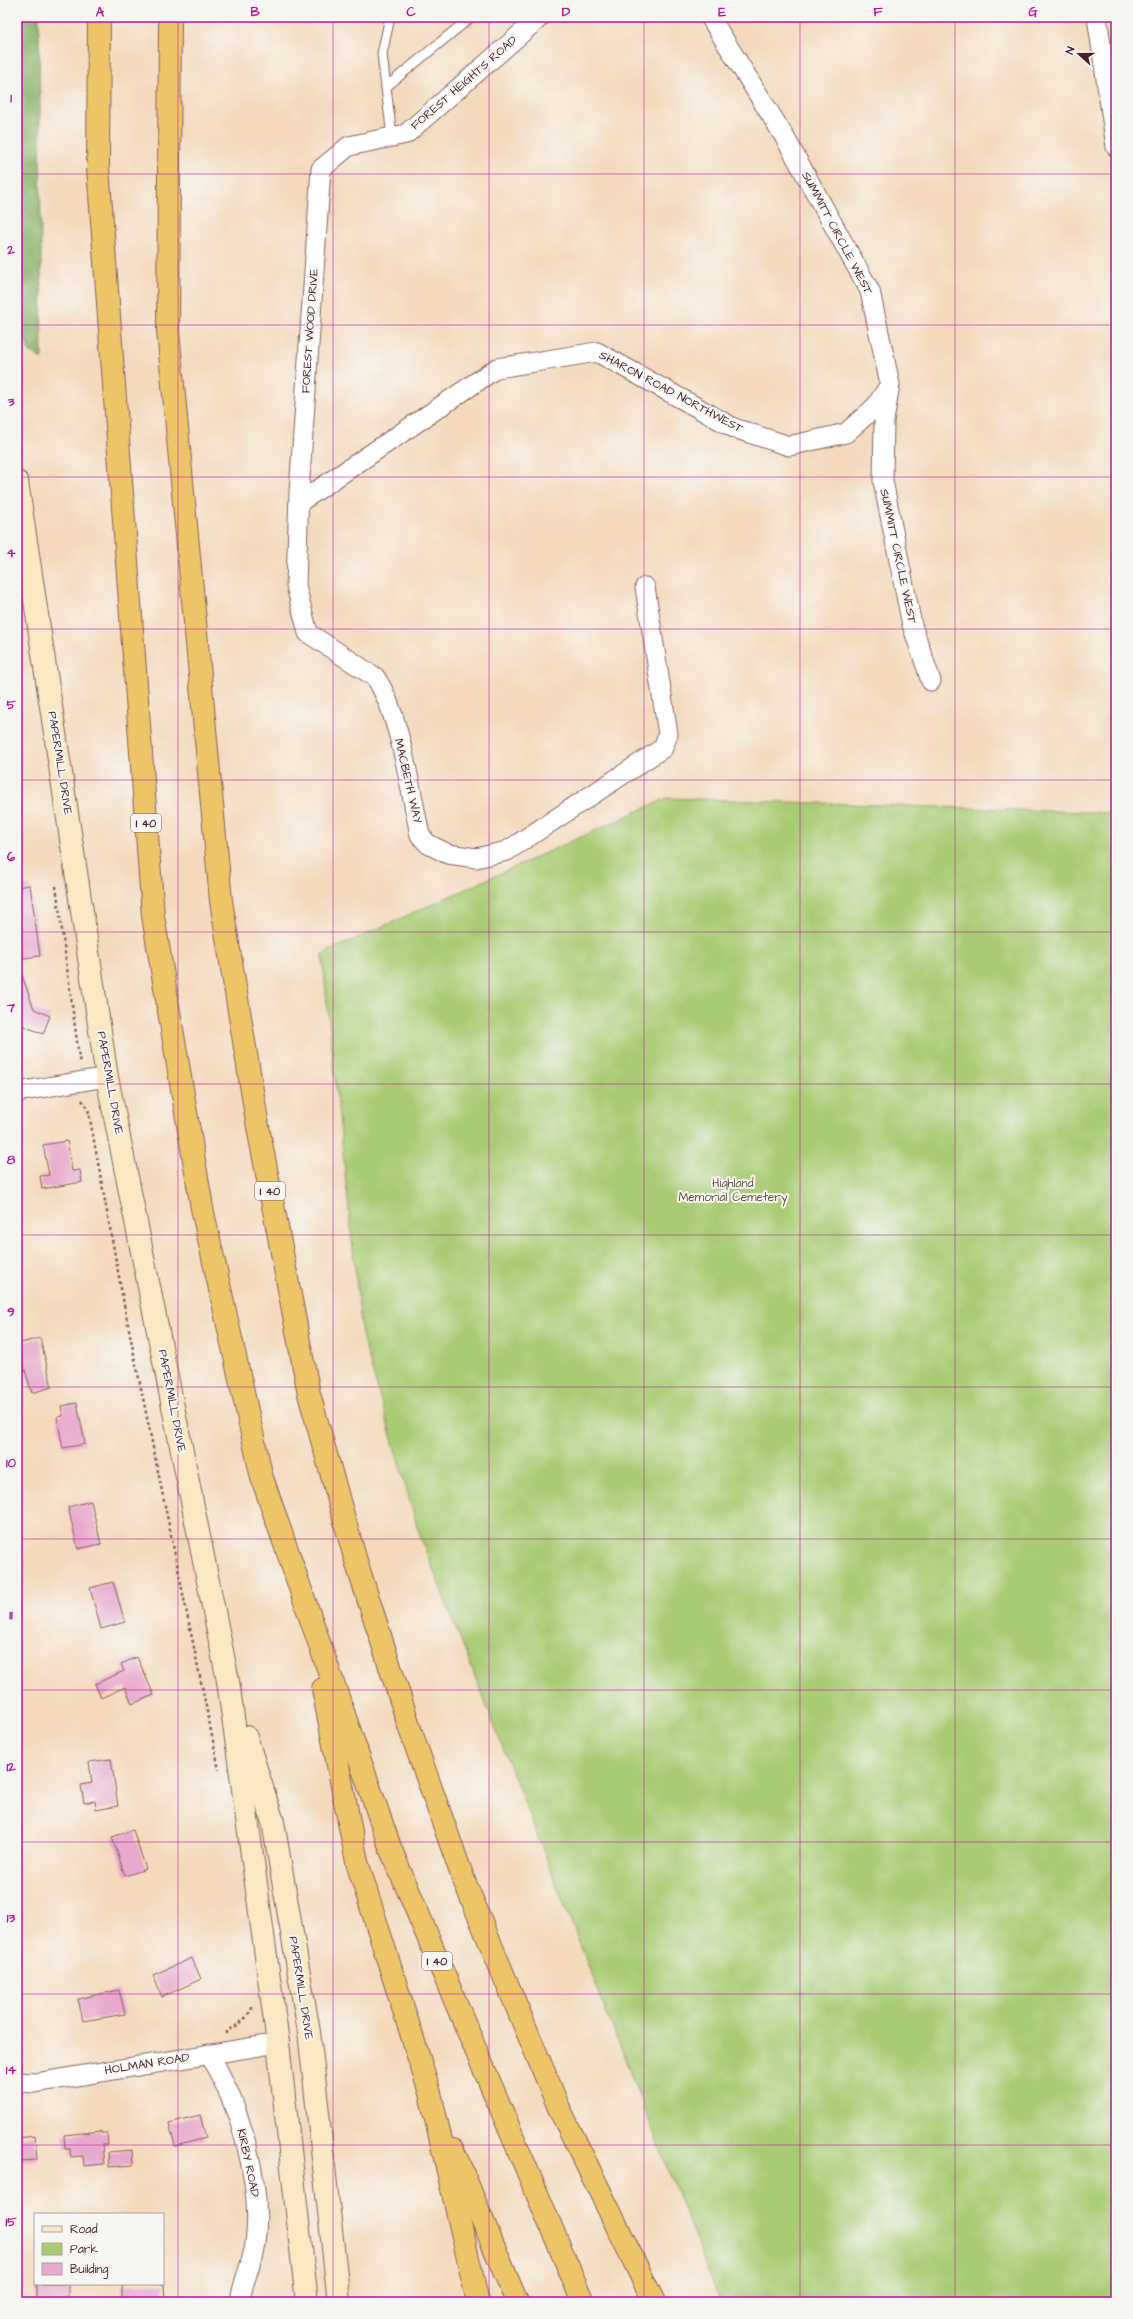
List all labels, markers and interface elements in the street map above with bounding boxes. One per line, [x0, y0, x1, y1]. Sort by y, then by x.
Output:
text: A [96, 3, 105, 21]
text: B [250, 3, 260, 21]
text: C [406, 3, 416, 21]
text: D [562, 3, 571, 21]
text: E [718, 3, 726, 21]
text: F [873, 3, 883, 21]
text: G [1028, 3, 1038, 21]
street label: FOREST HEIGHTS ROAD [407, 32, 521, 134]
north arrow [1059, 34, 1099, 74]
text: N [1062, 45, 1078, 57]
text: 1 [10, 89, 12, 107]
street label: SUMMITT CIRCLE WEST [797, 169, 877, 298]
text: 2 [6, 241, 15, 259]
street label: FOREST WOOD DRIVE [297, 268, 323, 394]
street label: SHARON ROAD NORTHWEST [596, 347, 746, 438]
text: 3 [7, 393, 15, 411]
street label: SUMMITT CIRCLE WEST [875, 487, 921, 625]
text: 4 [7, 544, 16, 562]
text: 5 [6, 696, 16, 714]
street label: PAPERMILL DRIVE [43, 710, 77, 816]
street label: MACBETH WAY [390, 737, 426, 826]
road number: I 40 [131, 814, 161, 832]
text: 6 [7, 848, 16, 866]
text: 7 [6, 999, 16, 1017]
street label: PAPERMILL DRIVE [93, 1030, 127, 1136]
text: 8 [7, 1151, 16, 1169]
park label: Highland Memorial Cemetery [678, 1175, 788, 1207]
road number: I 40 [255, 1182, 285, 1200]
text: 9 [7, 1303, 15, 1321]
street label: PAPERMILL DRIVE [154, 1348, 190, 1454]
text: 10 [6, 1454, 17, 1472]
text: 11 [9, 1606, 13, 1624]
text: 12 [6, 1758, 16, 1776]
text: 13 [7, 1909, 16, 1927]
street label: PAPERMILL DRIVE [284, 1935, 318, 2041]
road number: I 40 [422, 1952, 452, 1970]
street label: HOLMAN ROAD [103, 2049, 191, 2079]
text: 14 [6, 2061, 16, 2079]
street label: KIRBY ROAD [232, 2127, 264, 2199]
text: 15 [6, 2213, 17, 2231]
legend [34, 2213, 164, 2285]
text: Road [70, 2221, 98, 2238]
text: Park [70, 2241, 98, 2258]
text: Building [70, 2261, 108, 2279]

